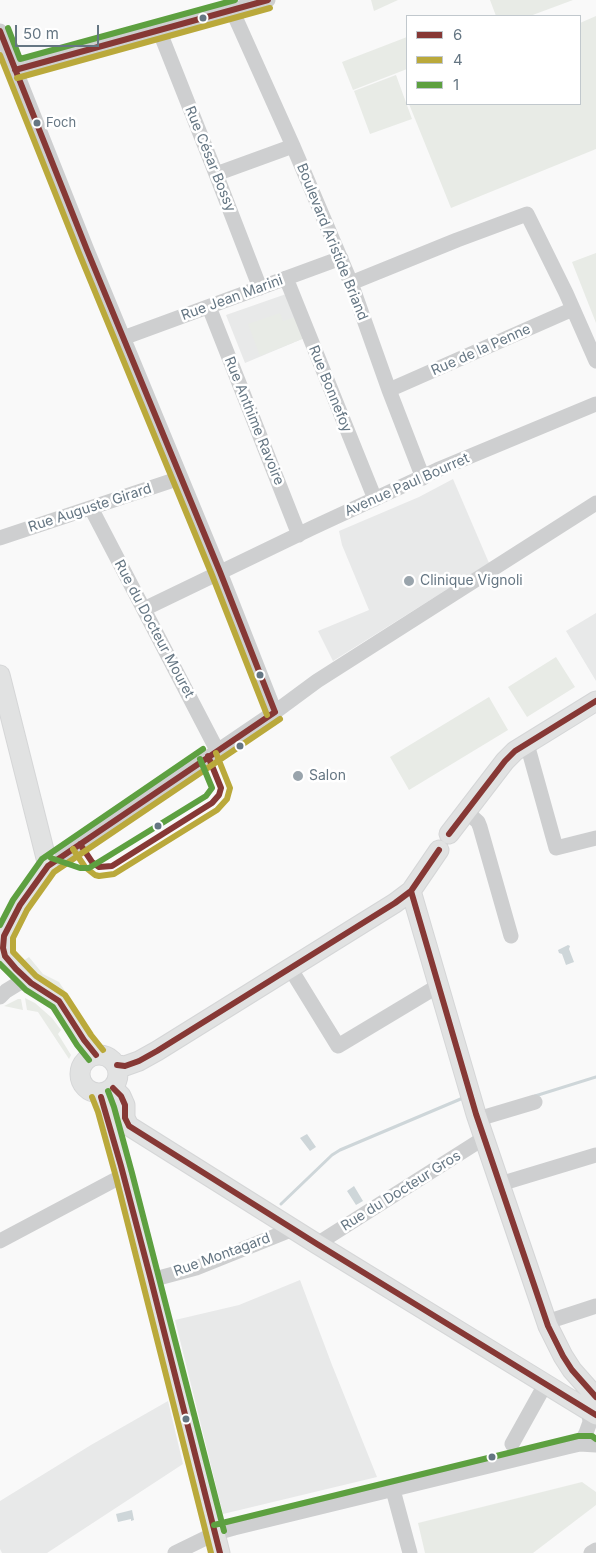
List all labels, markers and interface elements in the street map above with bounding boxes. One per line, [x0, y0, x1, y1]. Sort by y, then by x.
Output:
unlabelled marker [198, 13, 208, 23]
scale bar [18, 15, 101, 47]
legend [406, 15, 581, 105]
text: 50 m [23, 24, 59, 43]
text: 6 [453, 25, 462, 44]
text: 4 [453, 50, 463, 69]
text: 1 [453, 75, 459, 94]
street label: Rue César Bossy [181, 104, 239, 214]
place label: Foch [46, 115, 76, 131]
marker: Foch [32, 118, 42, 128]
street label: Boulevard Aristide Briand [293, 161, 371, 323]
street label: Rue Jean Marini [179, 272, 285, 324]
street label: Rue de la Penne [429, 321, 533, 379]
street label: Rue Bonnefoy [305, 343, 355, 435]
street label: Rue Anthime Ravoire [221, 354, 287, 488]
street label: Avenue Paul Bourret [342, 450, 472, 520]
street label: Rue Auguste Girard [26, 480, 154, 536]
street label: Rue du Docteur Mouret [110, 557, 198, 701]
place label: Clinique Vignoli [420, 573, 523, 589]
marker: Clinique Vignoli [402, 574, 416, 588]
unlabelled marker [255, 670, 265, 680]
unlabelled marker [235, 741, 245, 751]
place label: Salon [309, 768, 346, 784]
marker: Salon [291, 769, 305, 783]
unlabelled marker [153, 821, 163, 831]
street label: Rue du Docteur Gros [338, 1147, 464, 1235]
street label: Rue Montagard [172, 1230, 272, 1280]
unlabelled marker [181, 1414, 191, 1424]
unlabelled marker [487, 1452, 497, 1462]

